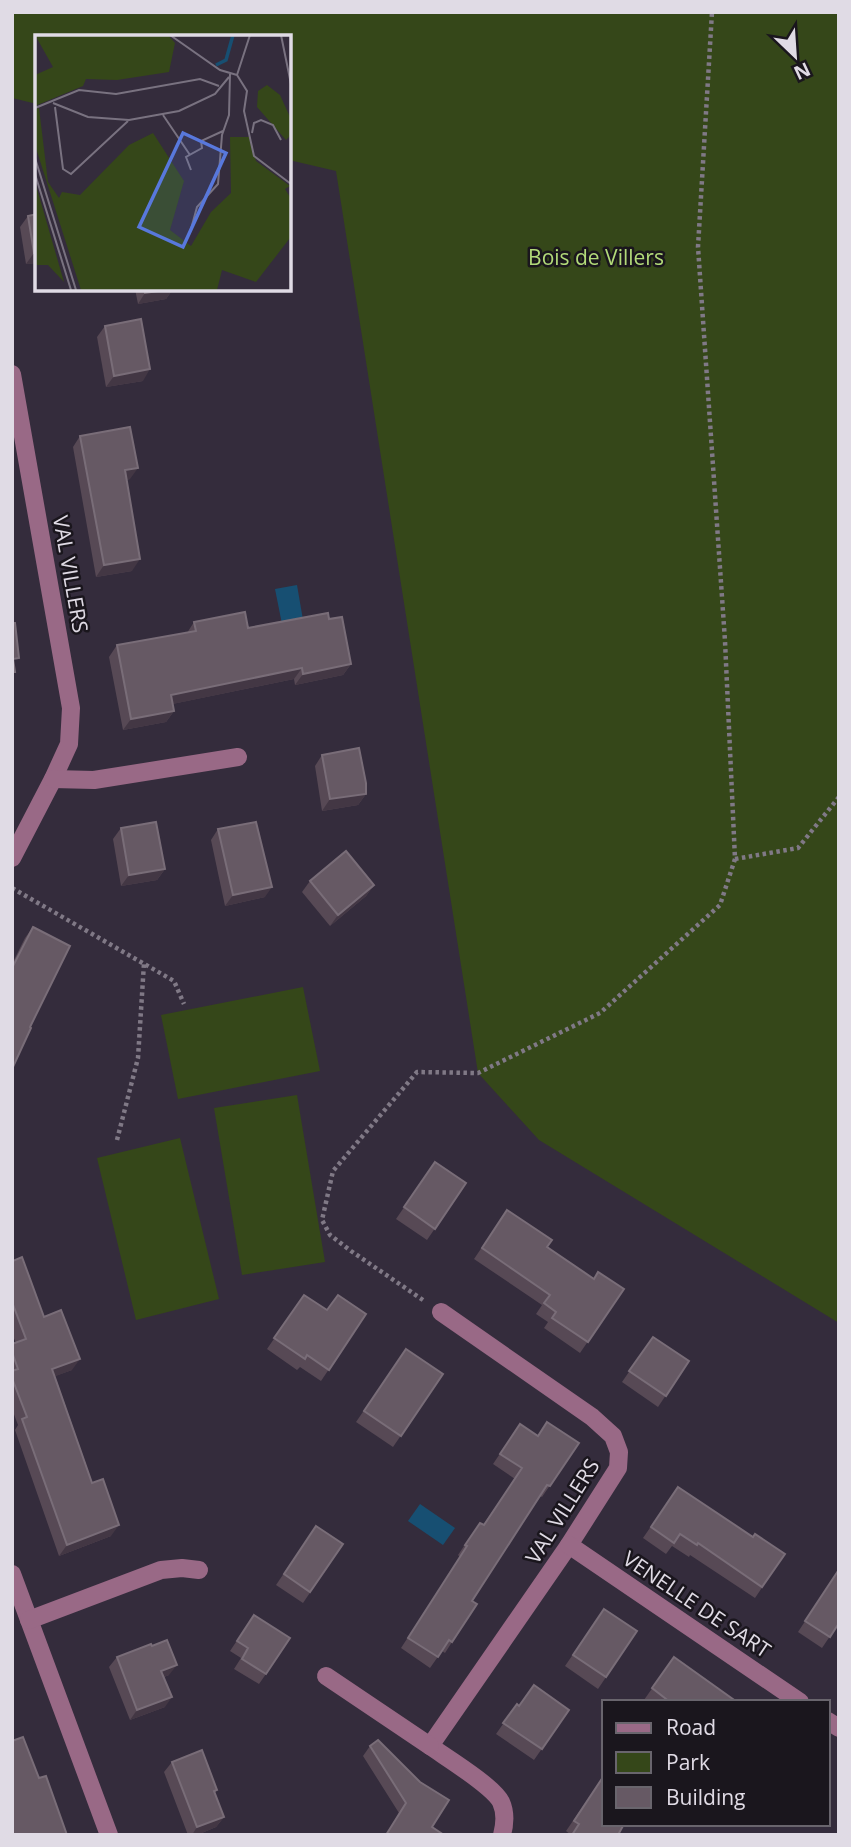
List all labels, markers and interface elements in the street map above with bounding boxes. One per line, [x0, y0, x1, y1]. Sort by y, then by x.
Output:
north arrow [760, 21, 830, 91]
inset map [35, 35, 290, 290]
text: N [790, 56, 815, 86]
park label: Bois de Villers [528, 243, 664, 271]
street label: VAL VILLERS [47, 513, 95, 635]
street label: VAL VILLERS [519, 1453, 605, 1569]
street label: VENELLE DE SART [618, 1544, 777, 1664]
legend [602, 1700, 830, 1826]
text: Road [666, 1713, 716, 1741]
text: Park [666, 1748, 710, 1776]
text: Building [666, 1783, 745, 1811]

